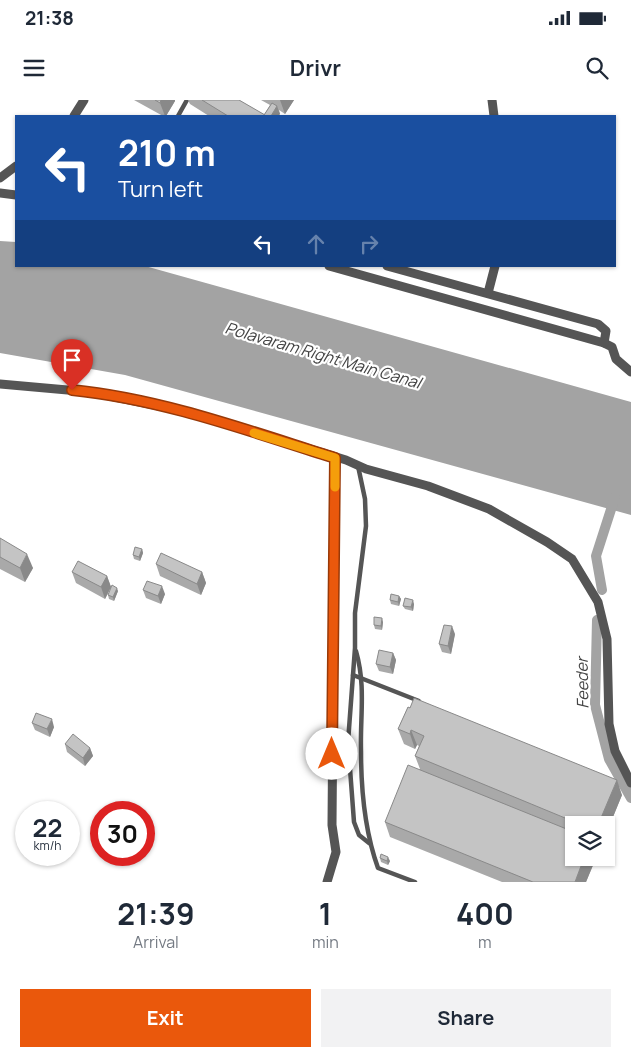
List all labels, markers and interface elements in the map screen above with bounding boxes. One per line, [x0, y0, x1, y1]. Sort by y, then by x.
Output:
text: 21:38 [25, 5, 74, 31]
text: Drivr [290, 53, 341, 83]
icon: menu [20, 54, 48, 82]
icon: search [583, 54, 611, 82]
text: 210 m [118, 129, 216, 177]
icon: left [35, 135, 100, 200]
text: Turn left [118, 174, 203, 204]
icon: left [249, 230, 277, 258]
icon: ahead [302, 230, 330, 258]
icon: right [355, 230, 383, 258]
water label: Polavaram Right Main Canal [223, 316, 426, 394]
pin [51, 339, 93, 390]
icon: arrive [58, 346, 86, 374]
water label: Feeder [571, 655, 593, 709]
position arrow [305, 727, 357, 779]
speed limit sign: 30 [90, 801, 155, 866]
text: 22 [33, 810, 62, 845]
map controls [565, 816, 615, 866]
button: layers [565, 816, 615, 866]
text: km/h [34, 837, 61, 854]
text: 21:39 [117, 893, 195, 934]
text: 1 [319, 893, 332, 934]
text: 400 [456, 893, 514, 934]
text: Arrival [133, 931, 179, 953]
text: min [312, 931, 339, 953]
text: m [478, 931, 492, 953]
button: Exit [20, 989, 311, 1047]
button: Share [321, 989, 611, 1047]

